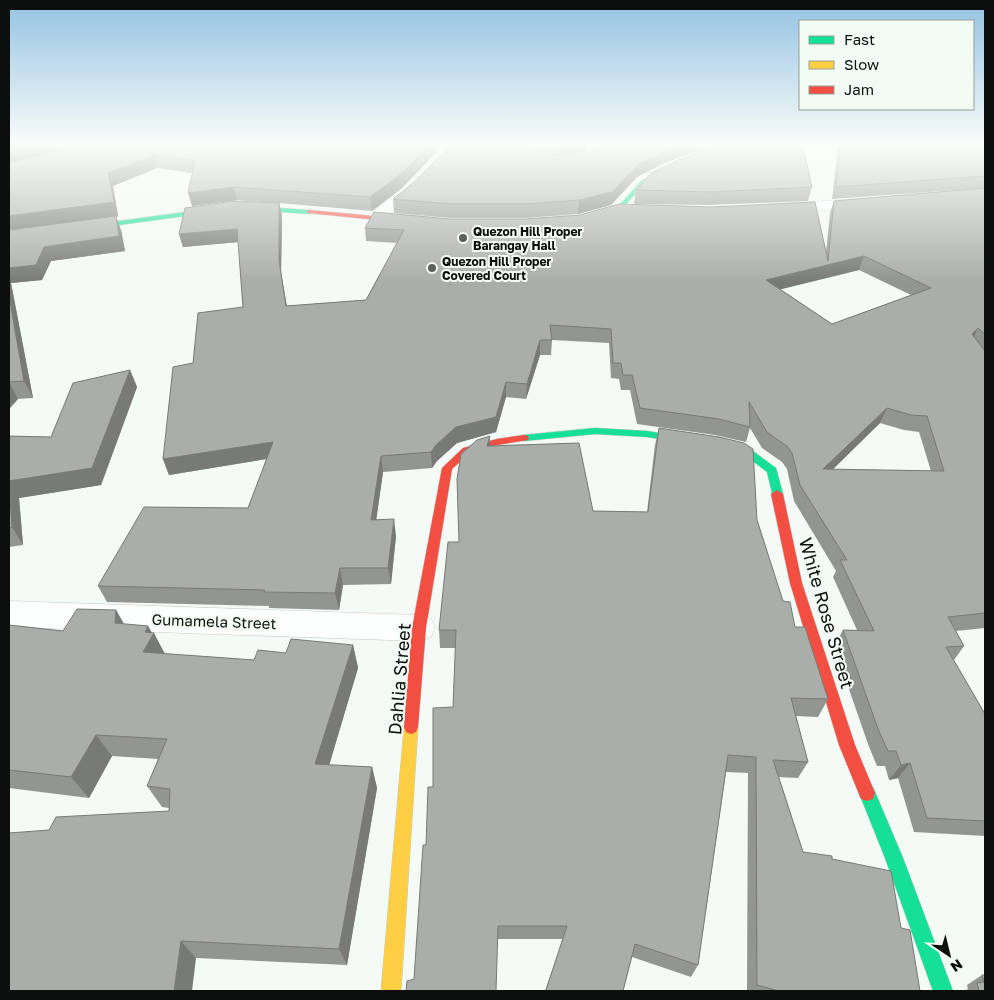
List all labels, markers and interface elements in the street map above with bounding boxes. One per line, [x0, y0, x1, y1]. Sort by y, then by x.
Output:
legend [799, 20, 974, 110]
text: Fast [844, 30, 875, 48]
text: Slow [844, 55, 879, 73]
text: Jam [844, 80, 874, 98]
place label: Quezon Hill Proper Barangay Hall [473, 224, 583, 253]
marker: Quezon Hill Proper Barangay Hall [457, 232, 469, 244]
place label: Quezon Hill Proper Covered Court [442, 254, 552, 283]
marker: Quezon Hill Proper Covered Court [426, 262, 438, 274]
street label: White Rose Street [795, 535, 859, 691]
street label: Gumamela Street [151, 610, 277, 632]
street label: Dahlia Street [383, 622, 415, 736]
north arrow [924, 930, 974, 980]
text: N [948, 956, 966, 976]

